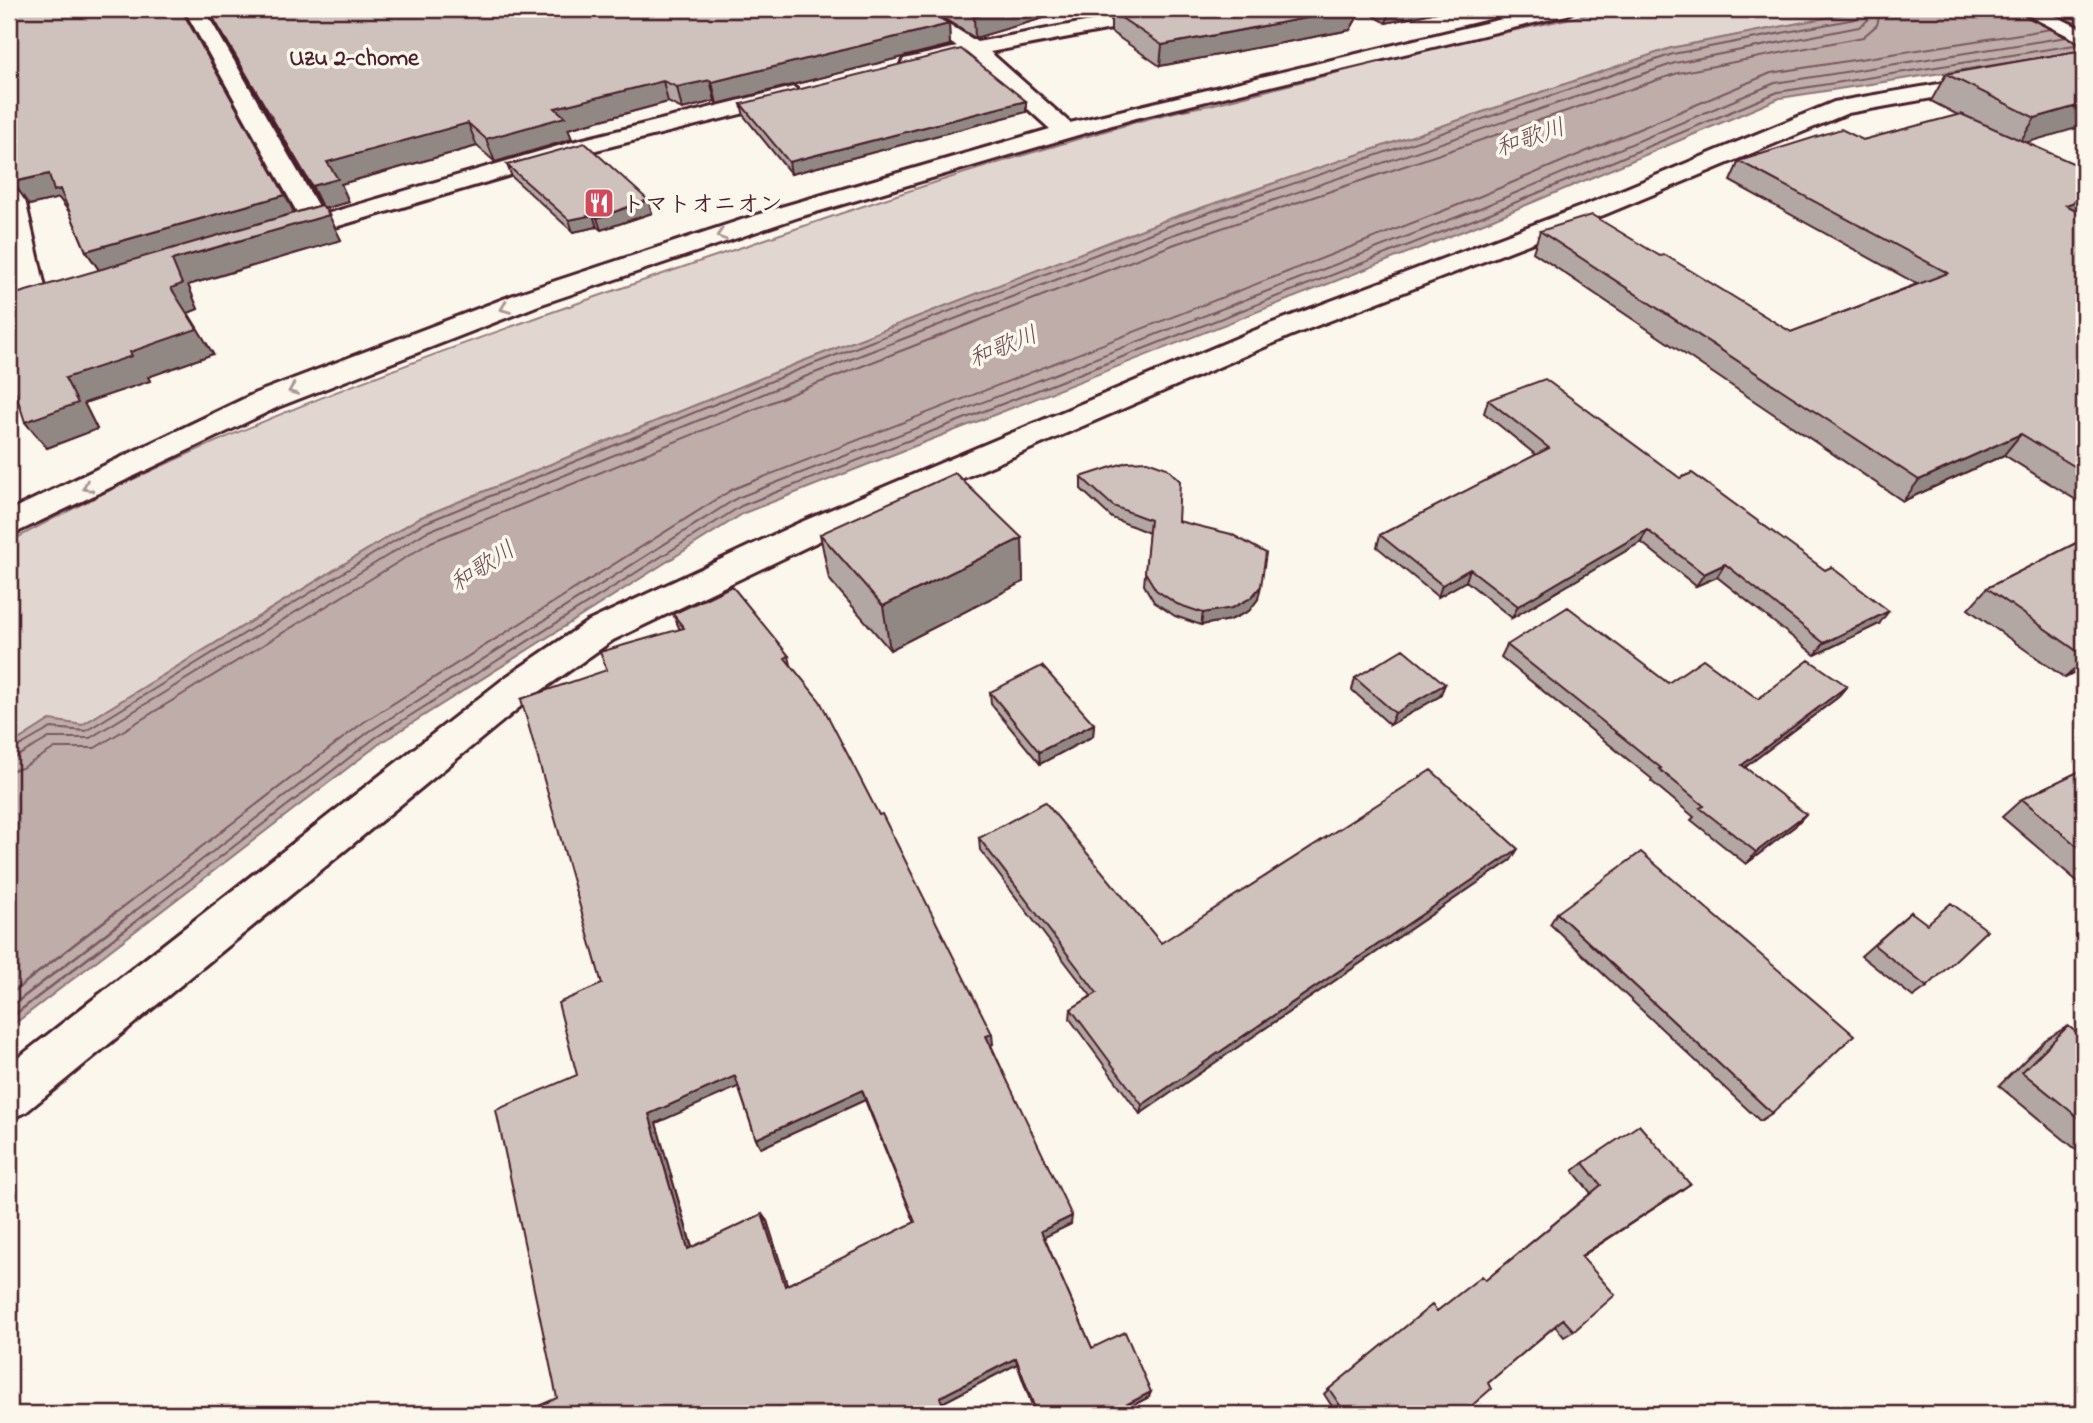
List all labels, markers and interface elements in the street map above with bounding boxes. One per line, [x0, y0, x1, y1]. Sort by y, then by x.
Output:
district label: Uzu 2-chome [289, 42, 420, 77]
water label: 和歌川 [1491, 111, 1571, 168]
restaurant icon: トマトオニオン [582, 186, 616, 220]
place label: トマトオニオン [622, 189, 783, 222]
one-way arrow [715, 227, 727, 242]
one-way arrow [500, 300, 512, 314]
water label: 和歌川 [964, 319, 1044, 378]
one-way arrow [288, 381, 300, 395]
one-way arrow [82, 478, 94, 492]
water label: 和歌川 [444, 534, 523, 602]

